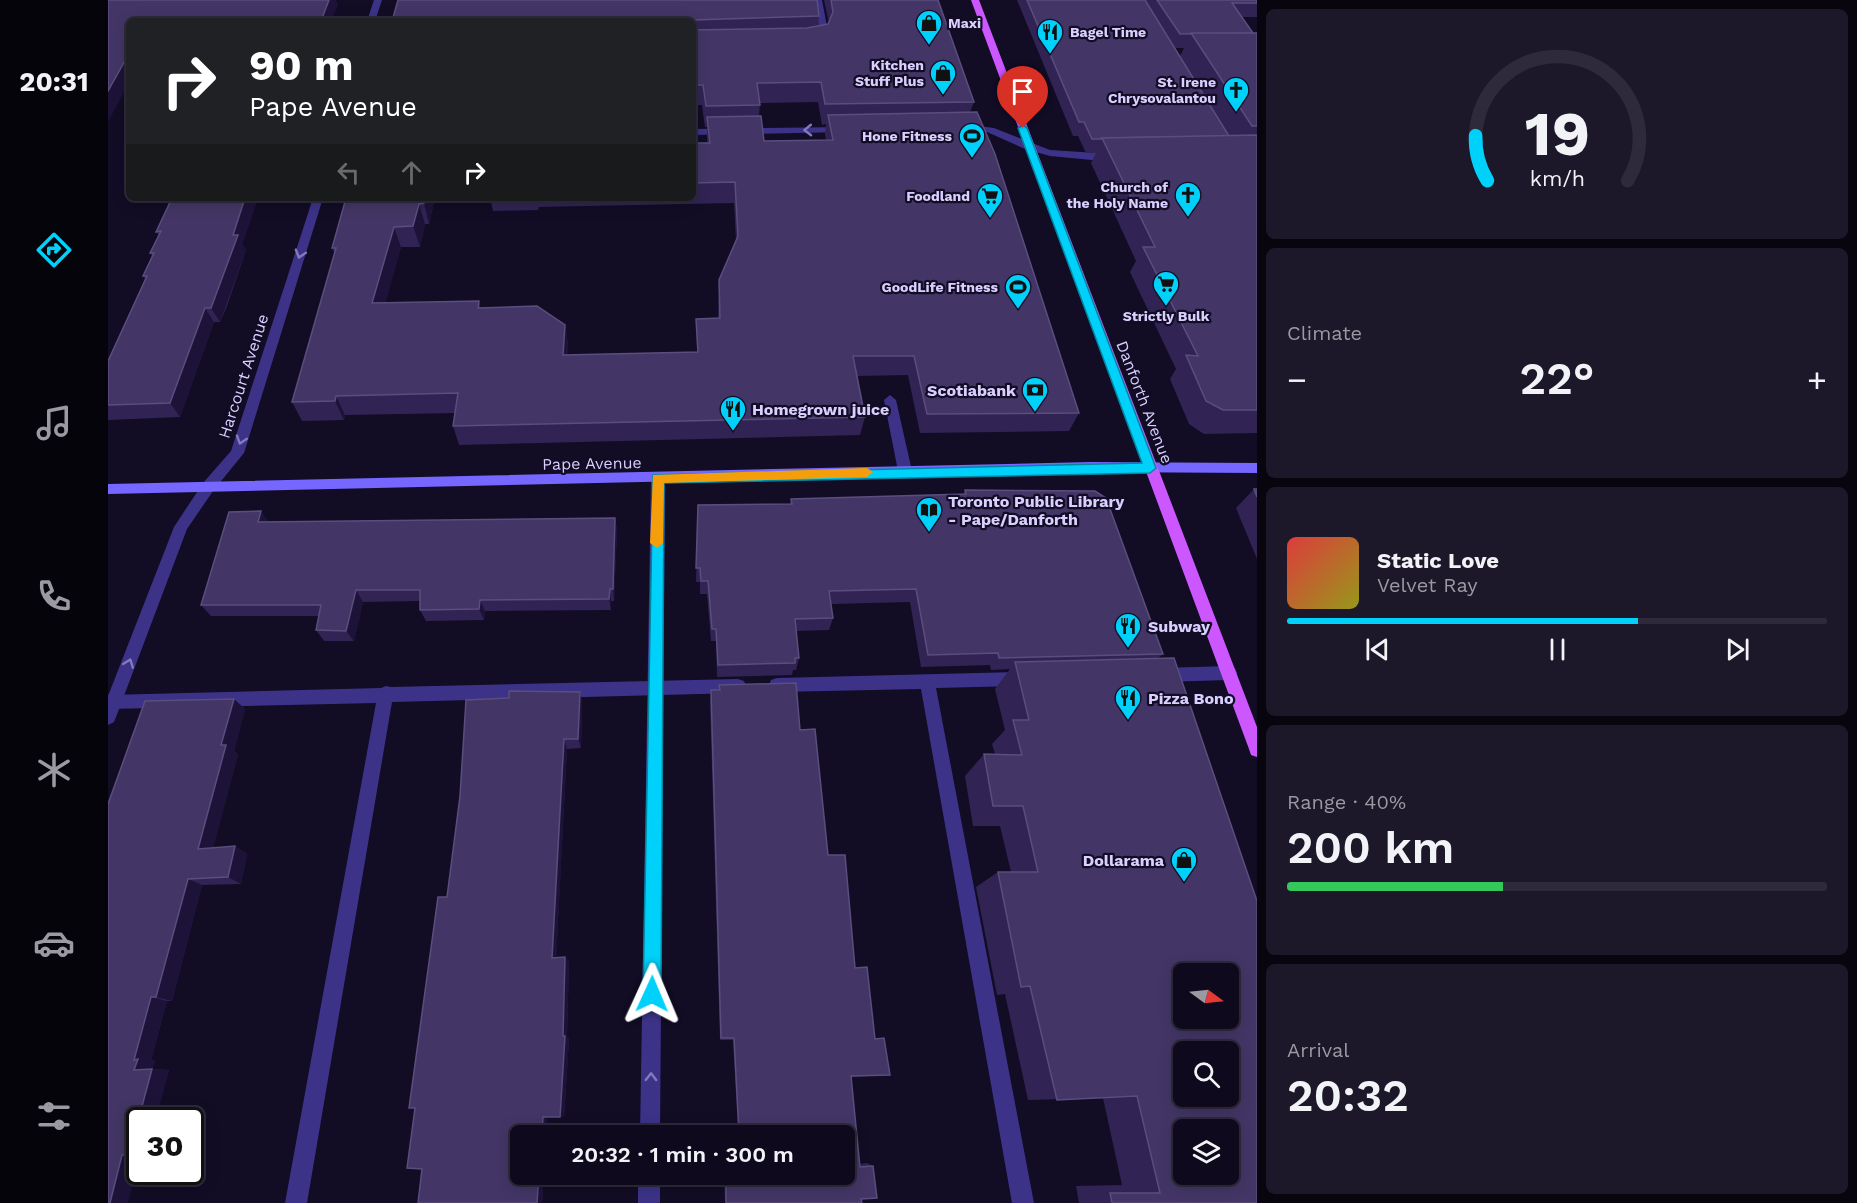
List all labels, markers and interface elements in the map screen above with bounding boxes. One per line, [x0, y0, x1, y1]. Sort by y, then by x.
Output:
shop icon: Maxi [914, 8, 944, 46]
place label: Maxi [948, 15, 981, 31]
restaurant icon: Bagel Time [1035, 17, 1065, 55]
place label: Bagel Time [1070, 24, 1146, 40]
text: 90 m [249, 41, 353, 90]
icon: right [150, 42, 228, 120]
place label: Kitchen Stuff Plus [855, 57, 925, 89]
shop icon: Kitchen Stuff Plus [928, 58, 958, 96]
text: 20:31 [19, 66, 89, 98]
pin [997, 66, 1048, 128]
place label: St. Irene Chrysovalantou [1108, 74, 1216, 106]
icon: arrive [1006, 75, 1039, 108]
church icon: St. Irene Chrysovalantou [1221, 75, 1251, 113]
text: Pape Avenue [249, 91, 417, 123]
text: 19 [1524, 97, 1590, 170]
sports icon: Hone Fitness [957, 121, 987, 159]
one-way arrow [804, 124, 813, 136]
place label: Hone Fitness [862, 128, 953, 144]
icon: left [332, 156, 365, 189]
icon: ahead [395, 156, 428, 189]
icon: right [458, 156, 491, 189]
text: km/h [1529, 166, 1585, 191]
place label: Church of the Holy Name [1067, 179, 1168, 211]
church icon: Church of the Holy Name [1173, 180, 1203, 218]
supermarket icon: Foodland [975, 181, 1005, 219]
place label: Foodland [906, 188, 970, 204]
icon: directions [33, 229, 75, 271]
one-way arrow [295, 248, 307, 259]
supermarket icon: Strictly Bulk [1151, 269, 1181, 307]
sports icon: GoodLife Fitness [1003, 272, 1033, 310]
place label: GoodLife Fitness [882, 279, 999, 295]
place label: Strictly Bulk [1123, 308, 1210, 324]
street label: Harcourt Avenue [214, 312, 273, 441]
text: Climate [1287, 321, 1362, 345]
street label: Danforth Avenue [1112, 338, 1177, 466]
text: 22° [1520, 352, 1594, 405]
text: − [1287, 360, 1307, 399]
text: + [1807, 360, 1827, 399]
bank icon: Scotiabank [1020, 375, 1050, 413]
place label: Scotiabank [927, 381, 1016, 400]
restaurant icon: Homegrown juice [718, 394, 748, 432]
place label: Homegrown juice [752, 400, 889, 419]
icon: music [33, 402, 75, 444]
one-way arrow [236, 434, 248, 445]
street label: Pape Avenue [542, 453, 642, 474]
place label: Toronto Public Library - Pape/Danforth [948, 492, 1125, 529]
library icon: Toronto Public Library - Pape/Danforth [914, 495, 944, 533]
text: Static Love [1377, 548, 1499, 573]
text: Velvet Ray [1377, 573, 1478, 597]
icon: phone [33, 575, 75, 617]
restaurant icon: Subway [1113, 611, 1143, 649]
place label: Subway [1148, 617, 1211, 636]
icon: previous [1361, 633, 1394, 666]
icon: pause [1541, 633, 1574, 666]
icon: next [1721, 633, 1754, 666]
one-way arrow [121, 658, 134, 668]
restaurant icon: Pizza Bono [1113, 683, 1143, 721]
place label: Pizza Bono [1148, 689, 1234, 708]
icon: climate [33, 749, 75, 791]
text: Range · 40% [1287, 790, 1406, 814]
text: 200 km [1287, 821, 1454, 874]
shop icon: Dollarama [1169, 845, 1199, 883]
place label: Dollarama [1083, 851, 1165, 870]
icon: car [33, 922, 75, 964]
position arrow [620, 962, 684, 1026]
north arrow [1173, 963, 1239, 1029]
map controls [1173, 963, 1239, 1185]
text: Arrival [1287, 1038, 1349, 1062]
button: search [1173, 1041, 1239, 1107]
text: 20:32 [1287, 1069, 1409, 1122]
one-way arrow [645, 1073, 657, 1082]
icon: filters [33, 1095, 75, 1137]
speed limit sign: 30 [126, 1107, 204, 1185]
button: layers [1173, 1119, 1239, 1185]
text: 20:32 · 1 min · 300 m [571, 1142, 794, 1167]

